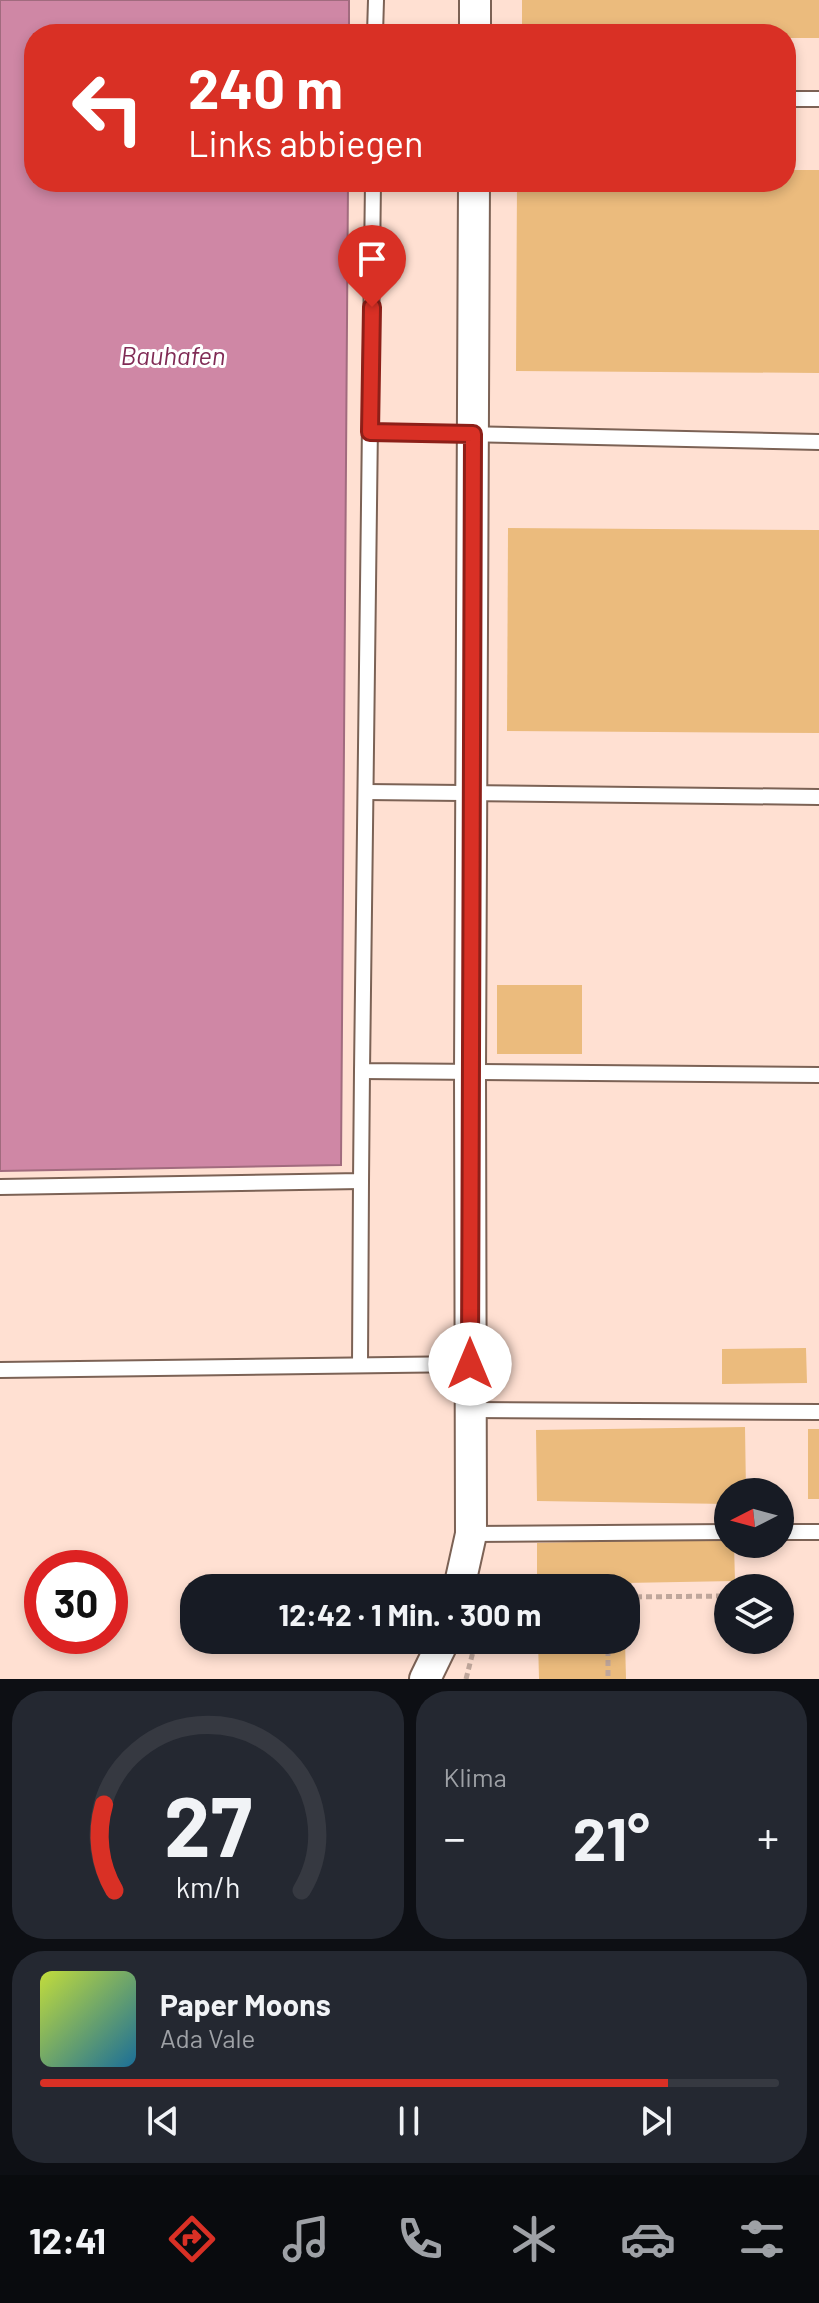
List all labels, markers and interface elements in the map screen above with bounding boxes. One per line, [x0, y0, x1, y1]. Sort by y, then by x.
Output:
text: 240 m [188, 53, 343, 120]
icon: left [56, 56, 160, 160]
text: Links abbiegen [188, 121, 423, 164]
pin [338, 225, 406, 307]
icon: arrive [350, 237, 394, 281]
water label: Bauhafen [121, 339, 225, 370]
position arrow [428, 1322, 512, 1406]
north arrow [714, 1478, 794, 1558]
map controls [714, 1478, 794, 1654]
speed limit sign: 30 [24, 1550, 128, 1654]
button: layers [714, 1574, 794, 1654]
text: 12:42 · 1 Min. · 300 m [279, 1596, 541, 1632]
text: Klima [444, 1761, 507, 1792]
text: 27 [164, 1774, 252, 1874]
text: 21° [573, 1801, 650, 1873]
text: − [444, 1810, 466, 1863]
text: + [757, 1810, 779, 1863]
text: km/h [175, 1869, 240, 1904]
text: Paper Moons [160, 1986, 331, 2022]
text: Ada Vale [160, 2022, 255, 2053]
icon: previous [141, 2099, 185, 2143]
icon: pause [387, 2099, 431, 2143]
icon: next [634, 2099, 678, 2143]
icon: directions [164, 2211, 220, 2267]
icon: music [278, 2211, 334, 2267]
icon: phone [392, 2211, 448, 2267]
icon: climate [506, 2211, 562, 2267]
icon: car [620, 2211, 676, 2267]
icon: filters [734, 2211, 790, 2267]
text: 12:41 [29, 2218, 106, 2261]

